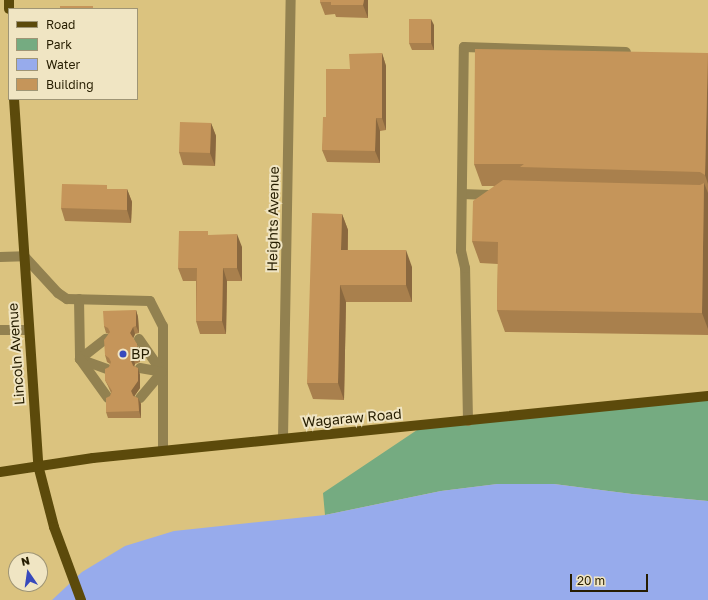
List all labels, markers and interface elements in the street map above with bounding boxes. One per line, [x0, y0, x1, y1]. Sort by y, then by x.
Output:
legend [8, 8, 138, 100]
text: Road [46, 17, 75, 32]
text: Park [46, 37, 72, 52]
text: Water [46, 57, 80, 72]
text: Building [46, 77, 94, 92]
street label: Heights Avenue [264, 166, 282, 272]
street label: Lincoln Avenue [4, 302, 28, 406]
place label: BP [131, 346, 150, 362]
marker: BP [118, 349, 128, 359]
street label: Wagaraw Road [302, 405, 402, 431]
north arrow [8, 552, 48, 592]
text: N [20, 554, 31, 568]
scale bar [572, 566, 650, 592]
text: 20 m [577, 573, 605, 588]

